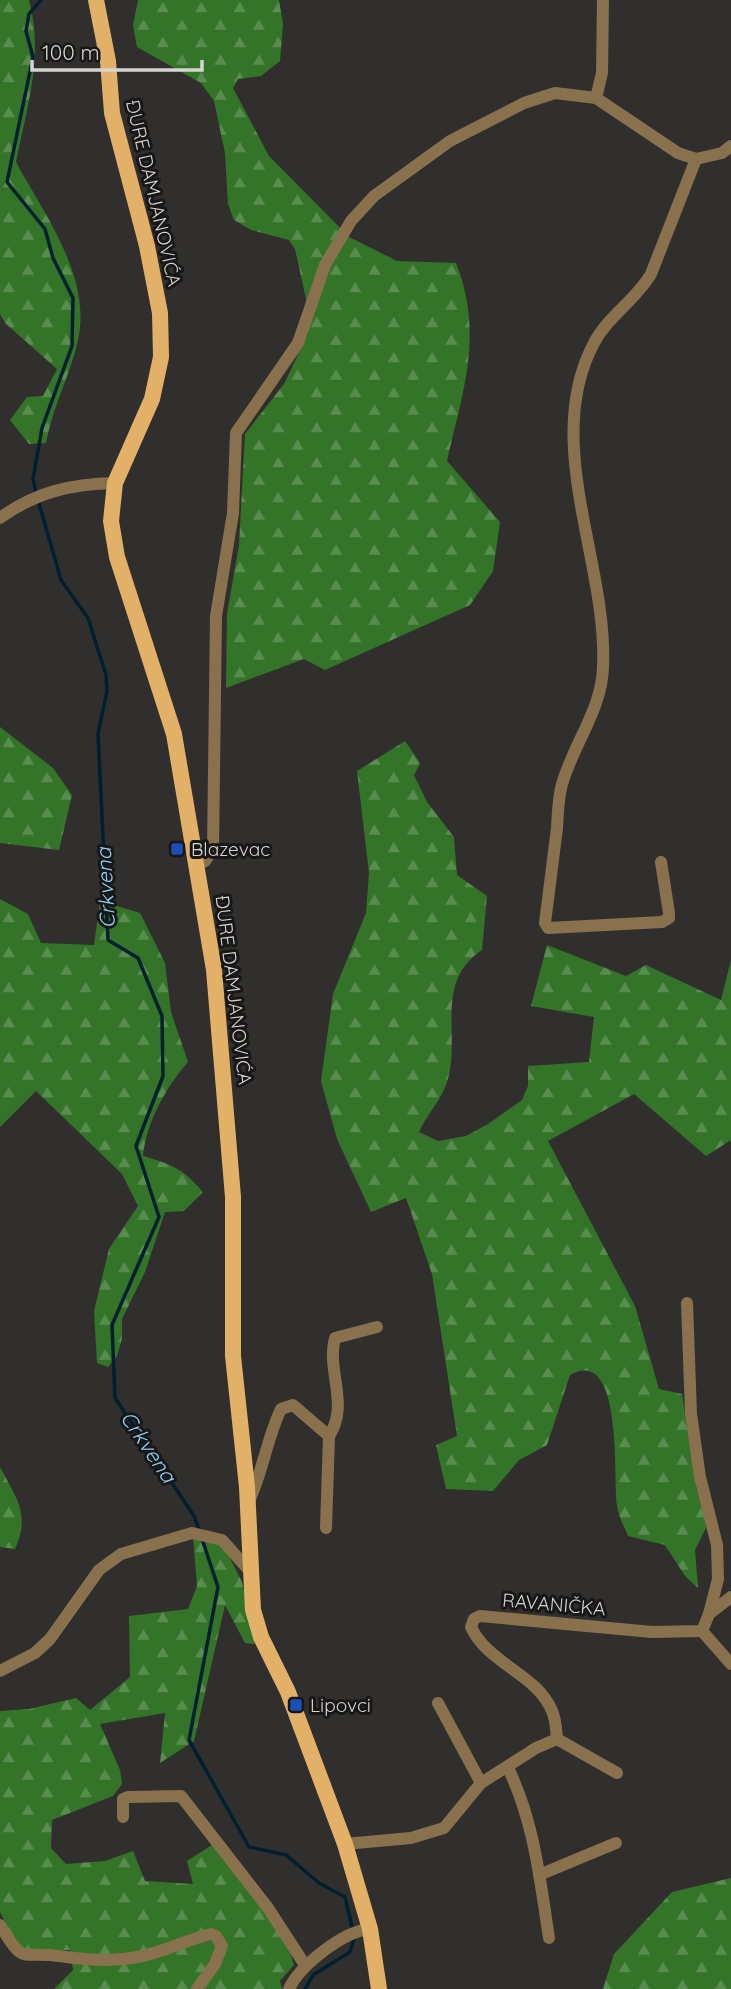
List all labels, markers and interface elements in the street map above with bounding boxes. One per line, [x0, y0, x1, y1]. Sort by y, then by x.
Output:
scale bar [32, 28, 201, 72]
text: 100 m [42, 39, 100, 65]
street label: ĐURE DAMJANOVIĆA [121, 97, 187, 289]
place label: Blazevac [191, 837, 270, 861]
marker: Blazevac [169, 841, 185, 857]
water label: Crkvena [90, 846, 120, 929]
street label: ĐURE DAMJANOVIĆA [210, 894, 258, 1086]
water label: Crkvena [115, 1406, 183, 1488]
street label: RAVANIČKA [501, 1588, 607, 1620]
place label: Lipovci [310, 1693, 371, 1717]
marker: Lipovci [288, 1697, 304, 1713]

